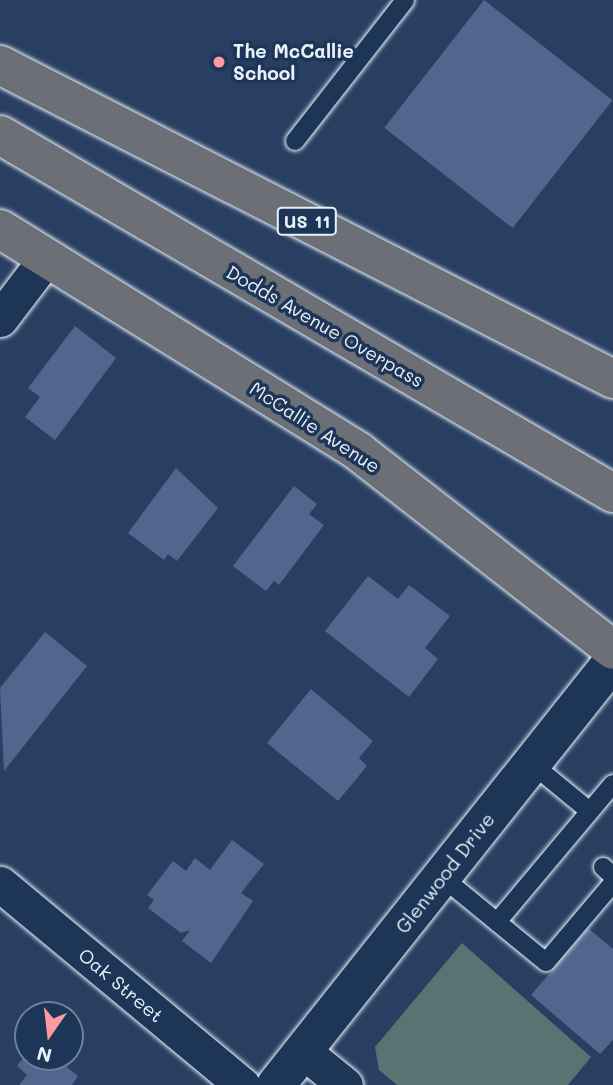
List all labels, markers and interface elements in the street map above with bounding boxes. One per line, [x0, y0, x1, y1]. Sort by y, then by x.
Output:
place label: The McCallie School [233, 40, 354, 84]
marker: The McCallie School [211, 54, 227, 70]
road number: US 11 [276, 206, 338, 236]
street label: Dodds Avenue Overpass [222, 260, 428, 392]
street label: McCallie Avenue [246, 376, 384, 478]
street label: Glenwood Drive [391, 808, 499, 938]
street label: Oak Street [74, 943, 168, 1027]
north arrow [14, 1001, 84, 1071]
text: N [34, 1041, 54, 1069]

